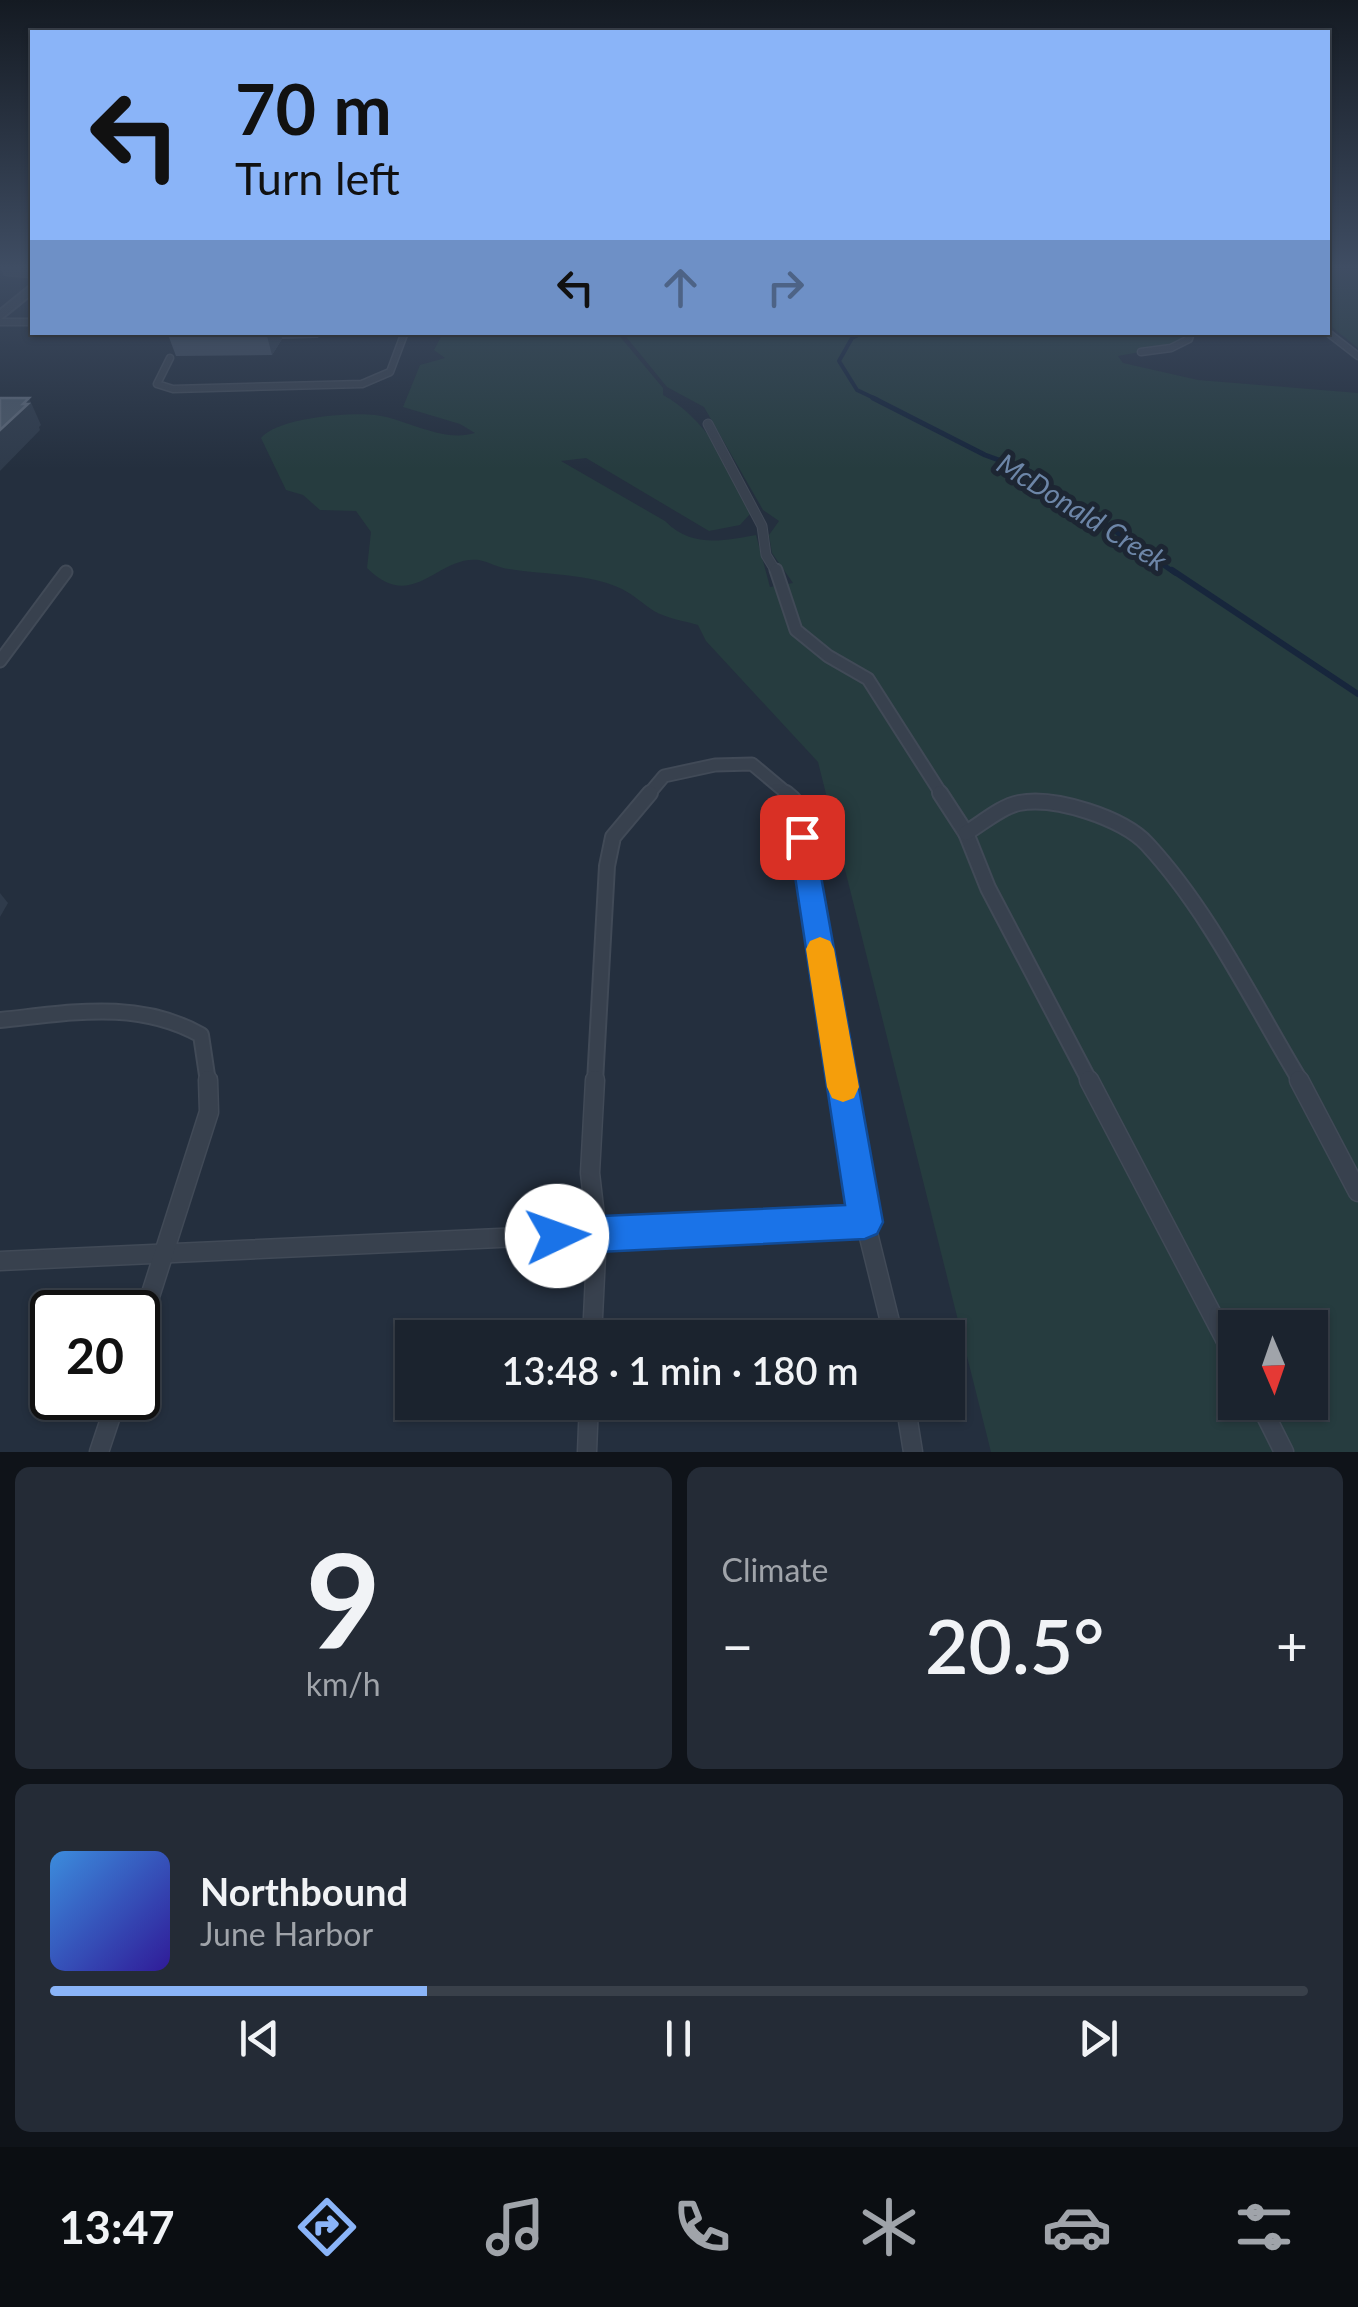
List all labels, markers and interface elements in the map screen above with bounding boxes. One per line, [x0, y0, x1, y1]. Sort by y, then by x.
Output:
text: 70 m [235, 66, 392, 150]
icon: left [70, 70, 200, 200]
text: Turn left [235, 151, 400, 205]
icon: left [548, 260, 603, 315]
icon: ahead [653, 260, 708, 315]
icon: right [758, 260, 813, 315]
water label: McDonald Creek [991, 445, 1174, 577]
pin [760, 795, 845, 880]
icon: arrive [775, 810, 830, 865]
position arrow [505, 1184, 609, 1288]
speed limit sign: 20 [30, 1290, 160, 1420]
north arrow [1218, 1310, 1328, 1420]
map controls [1218, 1310, 1328, 1420]
text: 13:48 · 1 min · 180 m [502, 1347, 858, 1393]
text: 9 [306, 1521, 381, 1677]
text: Climate [722, 1550, 828, 1589]
text: 20.5° [925, 1600, 1104, 1690]
text: − [722, 1612, 753, 1678]
text: + [1276, 1612, 1308, 1678]
text: km/h [306, 1664, 381, 1703]
text: Northbound [200, 1868, 408, 1914]
text: June Harbor [200, 1914, 373, 1953]
icon: previous [232, 2011, 287, 2066]
icon: pause [651, 2011, 706, 2066]
icon: next [1071, 2011, 1126, 2066]
icon: directions [292, 2192, 362, 2262]
icon: music [480, 2192, 550, 2262]
icon: phone [667, 2192, 737, 2262]
icon: climate [854, 2192, 924, 2262]
icon: car [1042, 2192, 1112, 2262]
icon: filters [1229, 2192, 1299, 2262]
text: 13:47 [59, 2200, 175, 2254]

